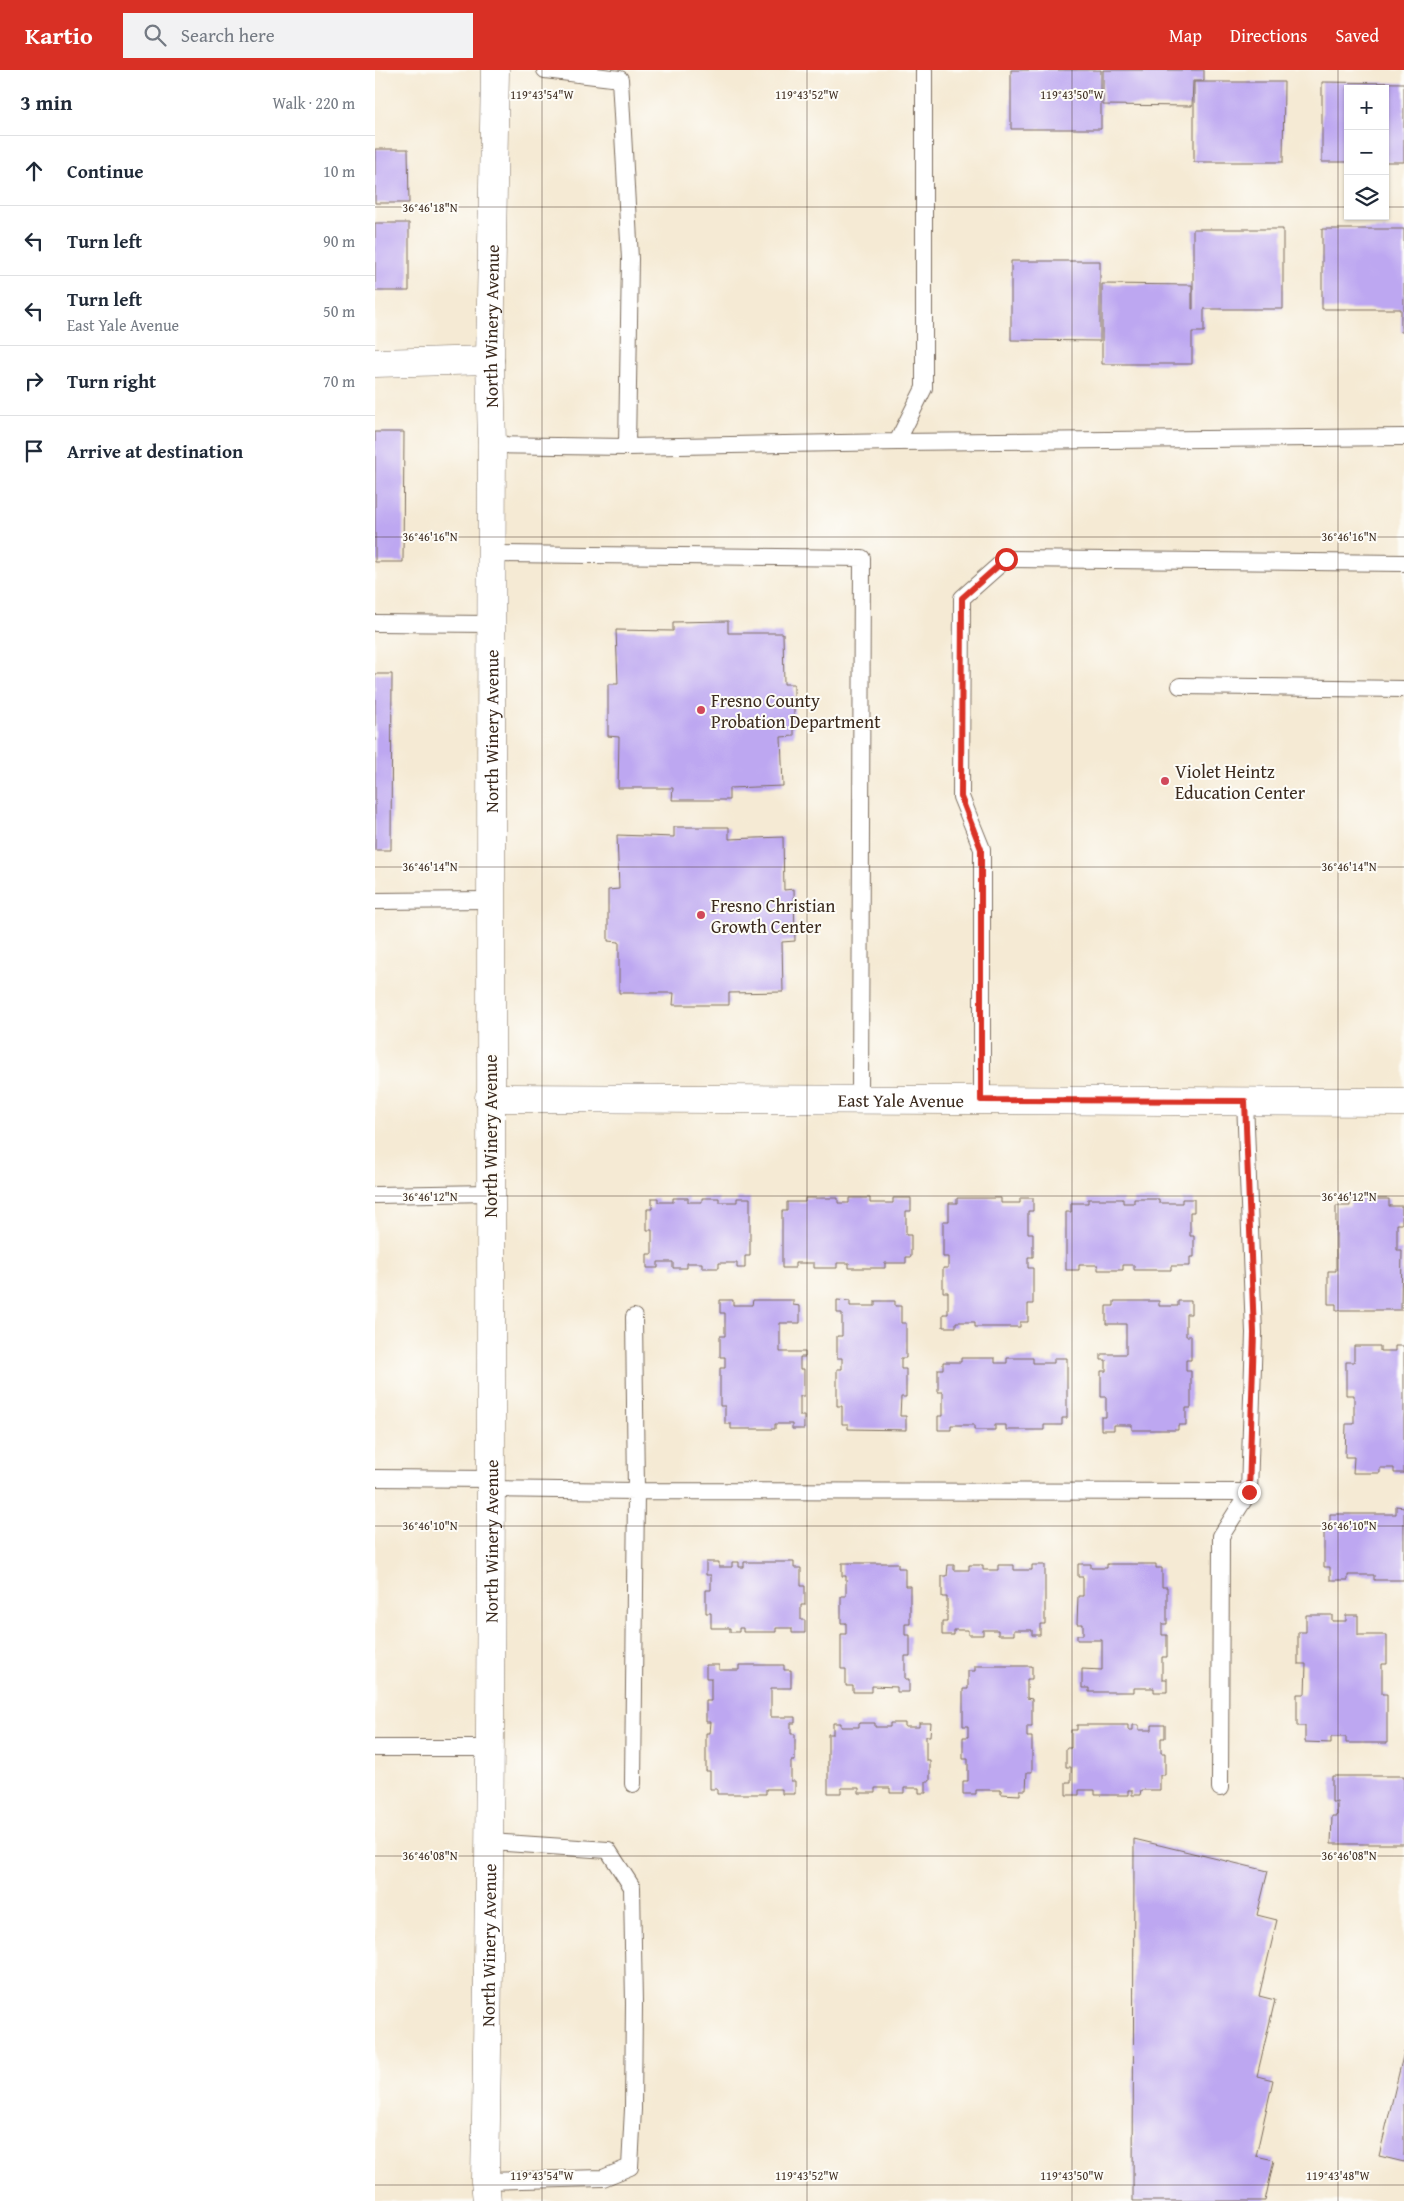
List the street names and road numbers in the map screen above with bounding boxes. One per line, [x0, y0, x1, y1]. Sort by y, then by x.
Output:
street label: North Winery Avenue [476, 244, 505, 408]
street label: North Winery Avenue [478, 649, 505, 813]
street label: North Winery Avenue [477, 1054, 504, 1218]
street label: East Yale Avenue [838, 1086, 964, 1114]
street label: North Winery Avenue [477, 1459, 504, 1623]
street label: North Winery Avenue [474, 1863, 503, 2027]

